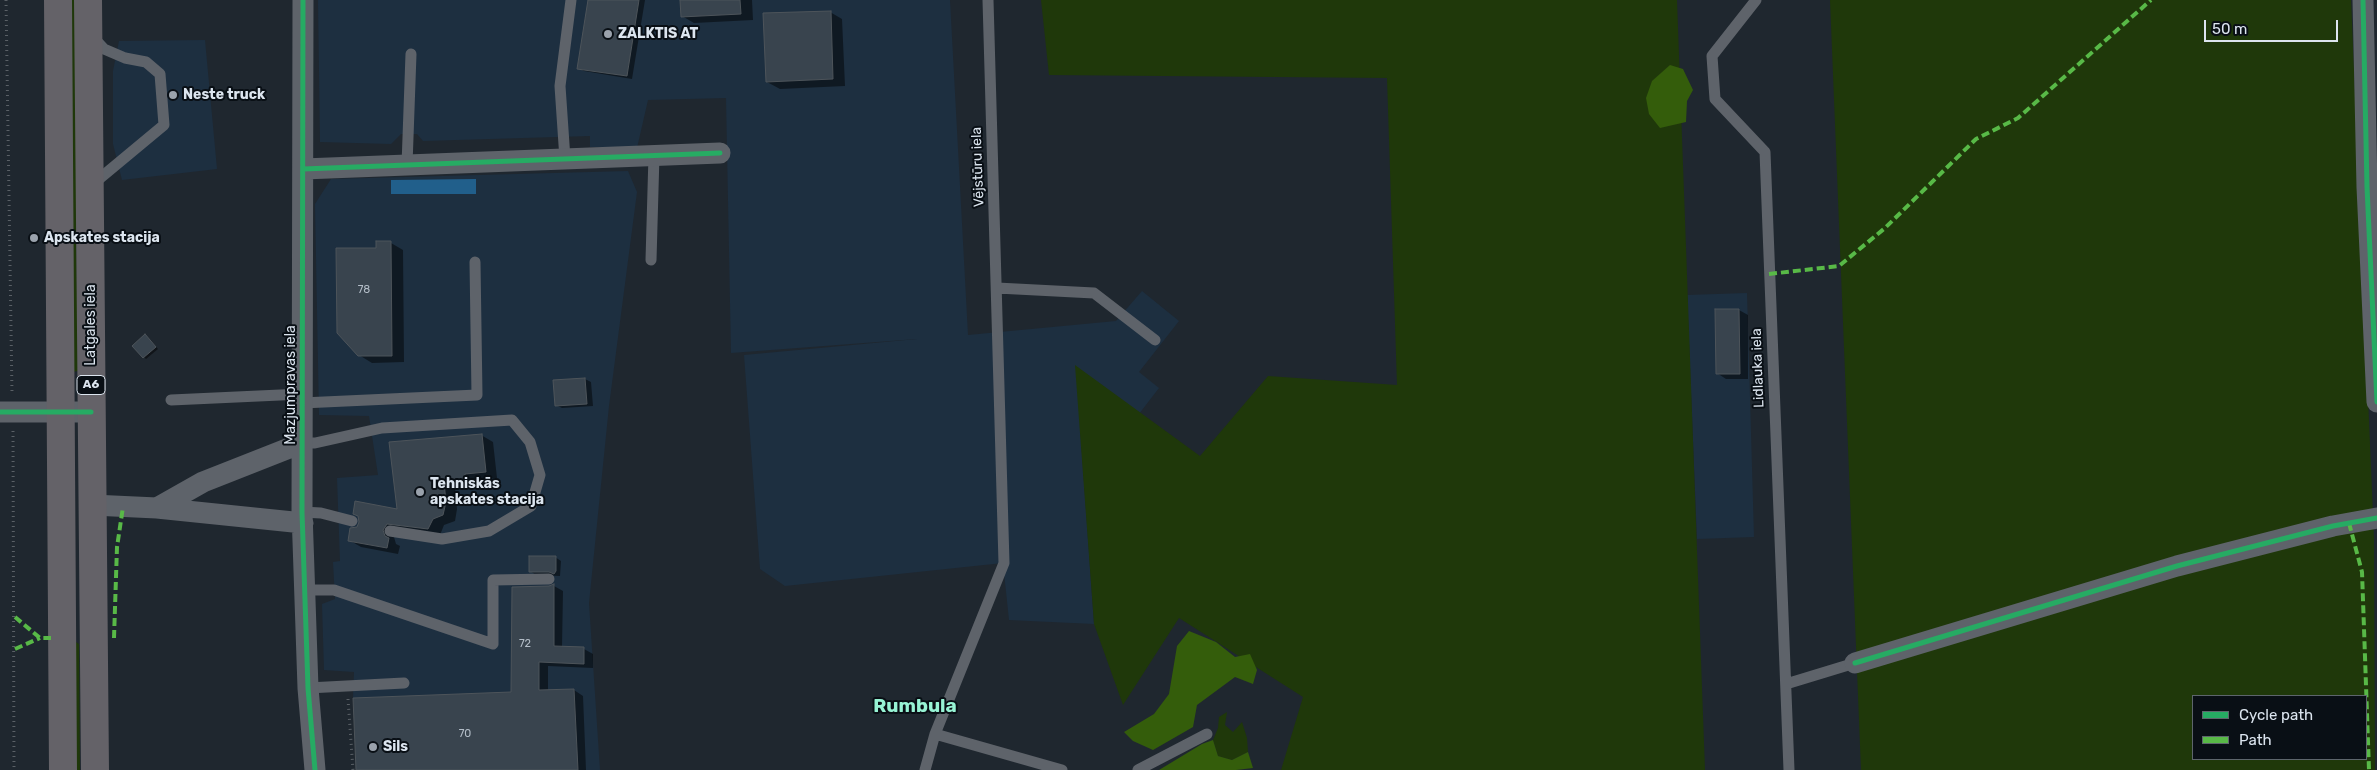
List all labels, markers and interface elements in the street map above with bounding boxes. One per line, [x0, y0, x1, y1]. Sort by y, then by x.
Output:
scale bar [2207, 10, 2341, 42]
text: 50 m [2212, 20, 2247, 38]
place label: ZALKTIS AT [618, 26, 698, 42]
marker: ZALKTIS AT [602, 28, 614, 40]
place label: Neste truck [183, 87, 265, 103]
marker: Neste truck [167, 89, 179, 101]
street label: Vējstūru iela [968, 127, 988, 207]
place label: Apskates stacija [44, 230, 160, 246]
marker: Apskates stacija [28, 232, 40, 244]
house number: 78 [358, 283, 370, 297]
street label: Latgales iela [83, 284, 99, 366]
street label: Mazjumpravas iela [283, 325, 299, 445]
street label: Lidlauka iela [1748, 328, 1768, 408]
road number: A6 [77, 376, 105, 394]
place label: Tehniskās apskates stacija [430, 476, 544, 508]
marker: Tehniskās apskates stacija [414, 486, 426, 498]
house number: 72 [519, 637, 531, 651]
legend [2192, 695, 2367, 760]
district label: Rumbula [873, 696, 957, 718]
text: Cycle path [2239, 706, 2313, 724]
house number: 70 [459, 727, 471, 741]
text: Path [2239, 731, 2272, 749]
place label: Sils [383, 739, 408, 755]
marker: Sils [367, 741, 379, 753]

